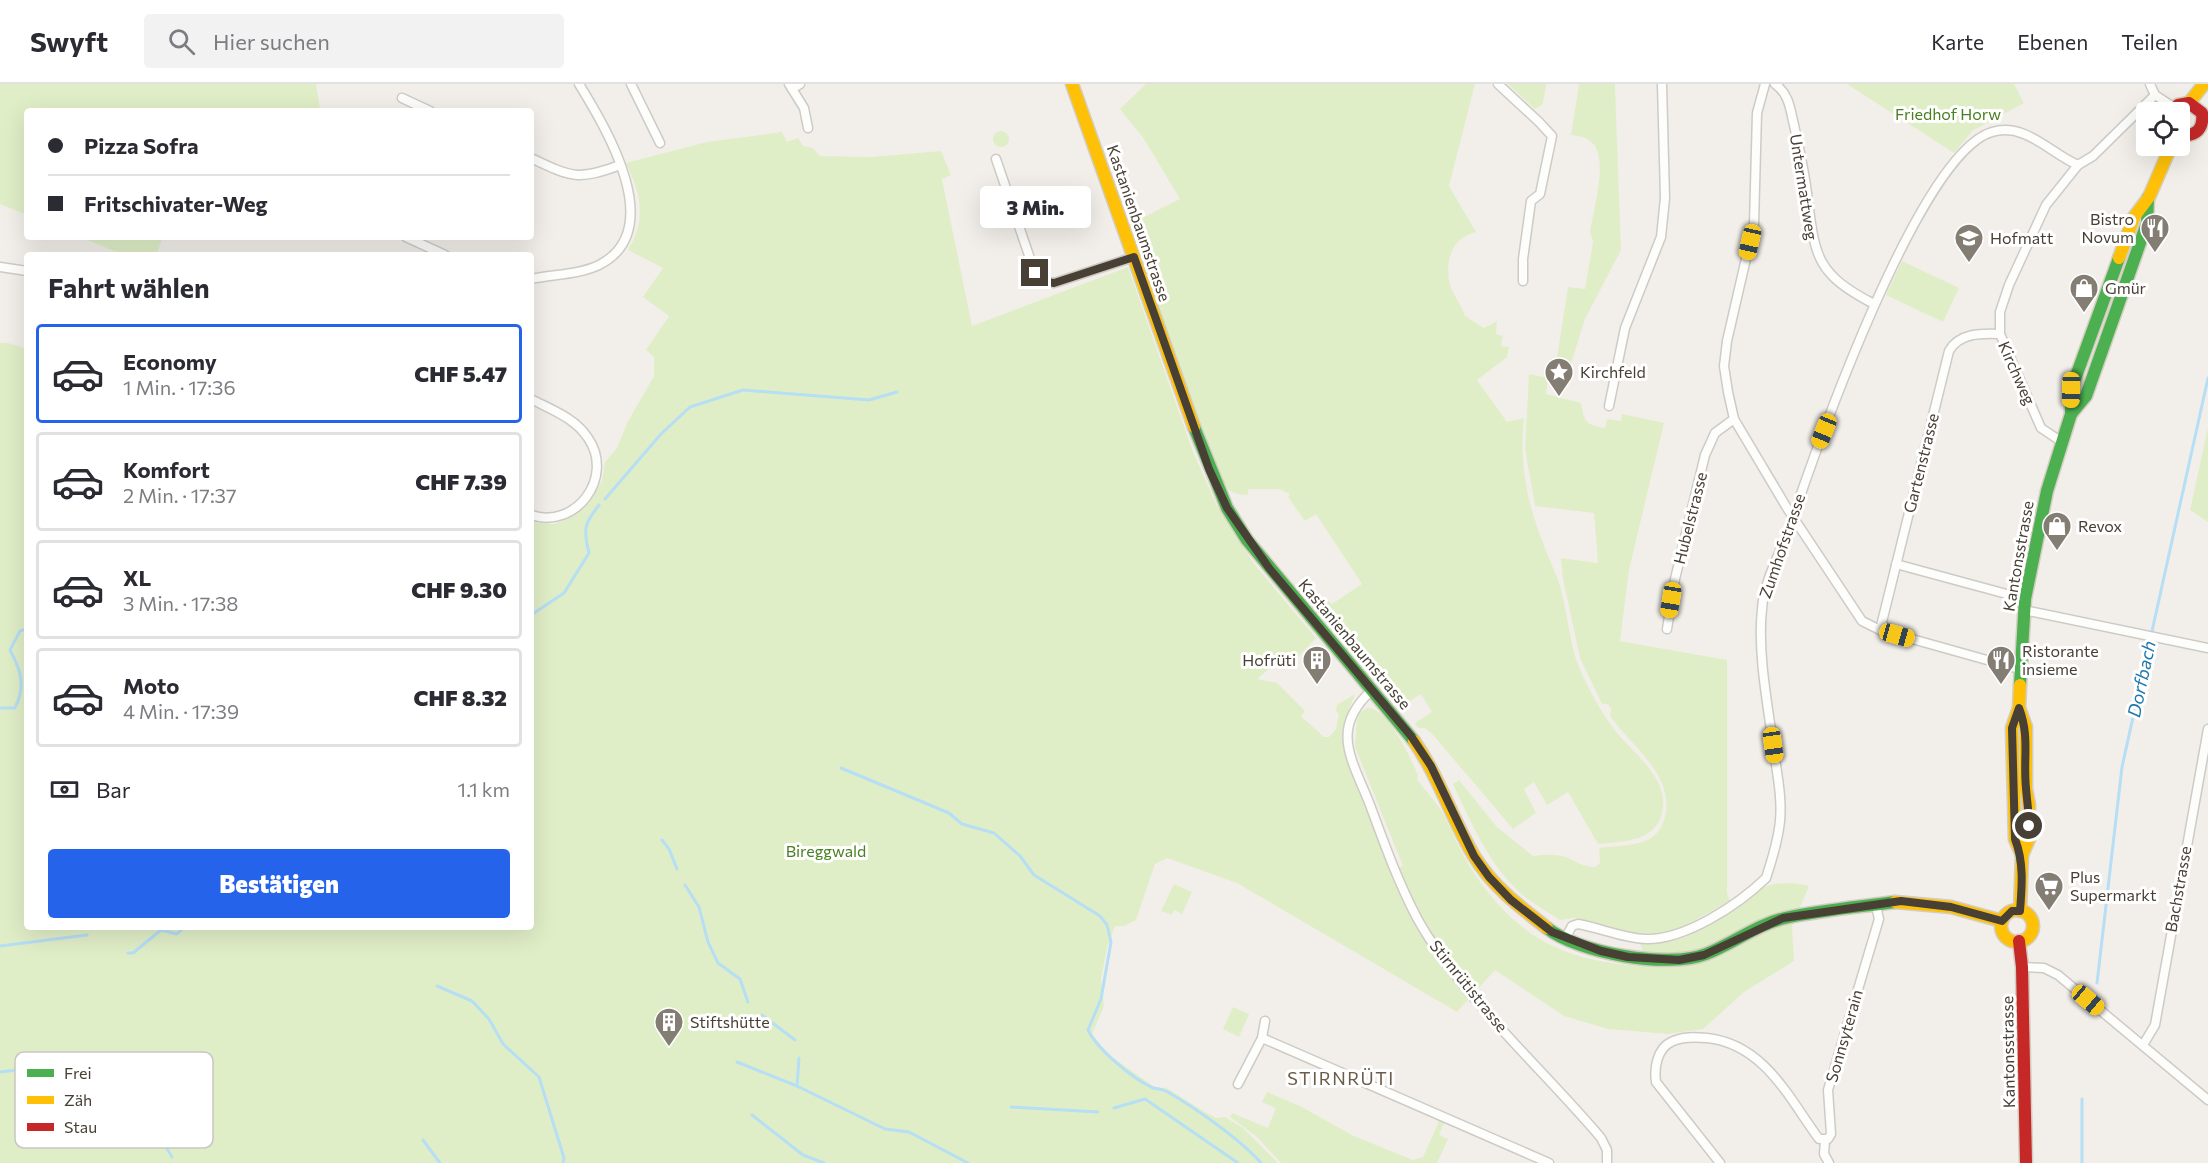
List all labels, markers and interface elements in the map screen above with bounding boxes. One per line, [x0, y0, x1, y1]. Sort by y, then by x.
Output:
search box [144, 14, 564, 68]
text: Swyft [30, 24, 108, 58]
icon: search [165, 25, 198, 58]
text: Hier suchen [213, 28, 330, 55]
text: Karte [1931, 29, 1984, 54]
text: Ebenen [2017, 29, 2088, 54]
text: Teilen [2121, 29, 2178, 54]
map controls [2136, 102, 2190, 156]
button: locate [2136, 102, 2190, 156]
park label: Friedhof Horw [1895, 104, 2001, 123]
text: Pizza Sofra [84, 132, 199, 159]
street label: Untermattweg [1787, 132, 1822, 242]
street label: Kastanienbaumstrasse [1104, 142, 1175, 304]
callout: 3 Min. [980, 186, 1090, 228]
text: Fritschivater-Weg [84, 190, 268, 217]
text: 3 Min. [1007, 195, 1064, 219]
place label: Bistro Novum [2082, 209, 2134, 246]
restaurant icon: Bistro Novum [2139, 212, 2171, 254]
car [1737, 222, 1763, 262]
school or university icon: Hofmatt [1953, 222, 1985, 264]
place label: Hofmatt [1990, 228, 2054, 247]
route end [1021, 259, 1048, 286]
text: Fahrt wählen [48, 271, 210, 304]
shop icon: Gmür [2068, 272, 2100, 314]
place label: Gmür [2105, 278, 2147, 297]
street label: Kirchweg [1995, 338, 2040, 408]
icon: car [51, 347, 105, 401]
text: Economy [123, 348, 217, 375]
place icon: Kirchfeld [1543, 356, 1575, 398]
text: CHF 5.47 [414, 360, 507, 387]
place label: Kirchfeld [1580, 362, 1646, 381]
car [2062, 372, 2080, 408]
text: 1 Min. · 17:36 [123, 375, 236, 399]
car [1809, 411, 1839, 451]
street label: Gartenstrasse [1899, 411, 1942, 515]
icon: car [51, 455, 105, 509]
text: Komfort [123, 456, 210, 483]
text: CHF 7.39 [415, 468, 507, 495]
street label: Hubelstrasse [1669, 470, 1710, 566]
text: 2 Min. · 17:37 [123, 483, 237, 507]
street label: Zumhofstrasse [1755, 491, 1808, 601]
street label: Kantonsstrasse [1998, 499, 2037, 613]
shop icon: Revox [2041, 510, 2073, 552]
place label: Revox [2078, 516, 2123, 535]
icon: car [51, 563, 105, 617]
text: XL [123, 564, 151, 591]
street label: Kastanienbaumstrasse [1295, 575, 1415, 713]
text: CHF 9.30 [411, 576, 507, 603]
car [1659, 581, 1683, 619]
text: 3 Min. · 17:38 [123, 591, 238, 615]
car [1877, 621, 1917, 649]
water label: Dorfbach [2122, 639, 2160, 719]
place label: Ristorante insieme [2022, 641, 2099, 678]
building icon: Hofrüti [1301, 644, 1333, 686]
restaurant icon: Ristorante insieme [1985, 644, 2017, 686]
place label: Hofrüti [1242, 650, 1296, 669]
icon: car [51, 671, 105, 725]
text: Moto [123, 672, 179, 699]
text: CHF 8.32 [413, 684, 507, 711]
text: 4 Min. · 17:39 [123, 699, 239, 723]
car [1762, 726, 1784, 764]
icon: cash [48, 773, 81, 806]
text: Bar [96, 776, 131, 803]
text: 1.1 km [458, 777, 510, 801]
route start [2015, 812, 2042, 839]
park label: Bireggwald [786, 841, 866, 860]
street label: Bachstrasse [2161, 844, 2194, 933]
button: Bestätigen [48, 849, 510, 918]
place label: Plus Supermarkt [2070, 867, 2157, 904]
supermarket icon: Plus Supermarkt [2033, 870, 2065, 912]
street label: Stirnrütistrasse [1426, 936, 1512, 1036]
car [2068, 982, 2108, 1018]
street label: Sonnsyterain [1821, 987, 1866, 1084]
street label: Kantonsstrasse [1997, 996, 2018, 1108]
building icon: Stiftshütte [653, 1006, 685, 1048]
place label: Stiftshütte [690, 1012, 770, 1031]
legend [15, 1052, 213, 1148]
text: Frei [64, 1063, 92, 1082]
district label: STIRNRÜTI [1287, 1067, 1395, 1089]
text: Zäh [64, 1090, 92, 1109]
text: Stau [64, 1117, 97, 1136]

